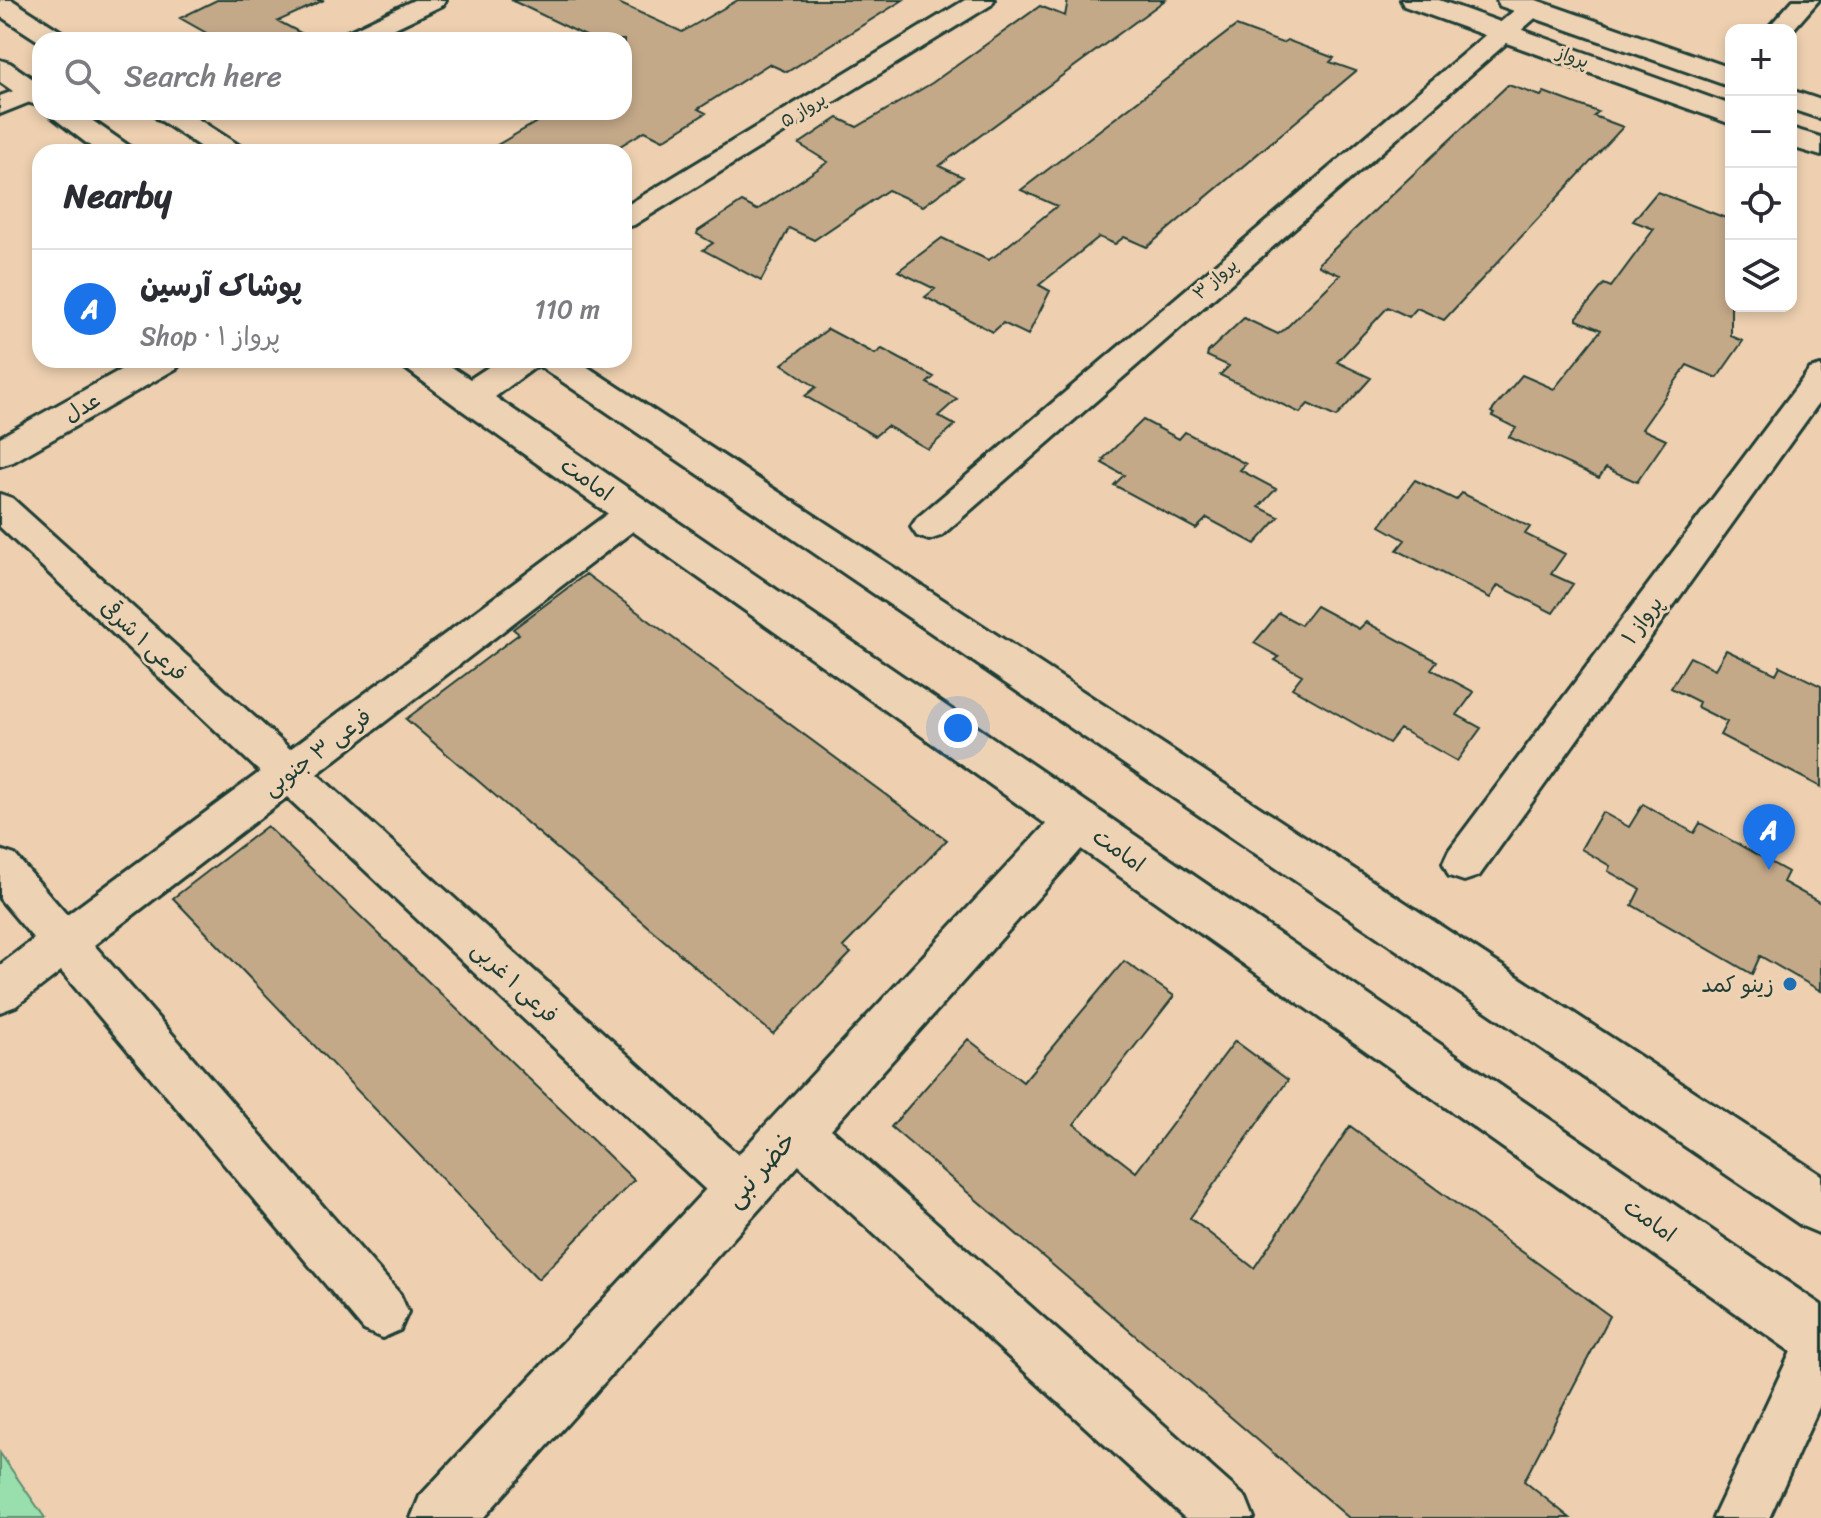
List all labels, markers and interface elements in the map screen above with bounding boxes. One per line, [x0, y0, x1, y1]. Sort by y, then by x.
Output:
map controls [1725, 24, 1797, 312]
button: + [1725, 24, 1797, 96]
search box [32, 32, 632, 120]
street label: پرواز [1550, 36, 1594, 78]
text: Search here [124, 49, 282, 103]
icon: search [60, 54, 104, 98]
street label: پرواز ۵ [774, 84, 832, 136]
button: − [1725, 96, 1797, 168]
text: Nearby [64, 166, 172, 226]
button: locate [1725, 168, 1797, 240]
button: layers [1725, 240, 1797, 312]
street label: پرواز ۳ [1185, 250, 1245, 308]
text: پوشاک آرسین [140, 259, 302, 313]
text: A [81, 286, 99, 332]
text: 110 m [535, 286, 600, 332]
text: Shop · پرواز ۱ [140, 313, 280, 359]
street label: عدل [56, 381, 108, 433]
street label: امامت [552, 446, 622, 512]
street label: پرواز ۱ [1611, 587, 1673, 653]
street label: فرعی ۱ شرقی [91, 589, 197, 691]
street label: فرعی ۳ جنوبی [254, 698, 380, 806]
your location [938, 708, 978, 748]
pin: A [1743, 804, 1795, 870]
street label: امامت [1084, 817, 1154, 883]
street label: فرعی ۱ غربی [462, 931, 568, 1033]
place label: زینو کمد [1701, 965, 1774, 1004]
marker: زینو کمد [1781, 975, 1799, 993]
street label: خضر نبی [712, 1119, 808, 1219]
street label: امامت [1615, 1187, 1685, 1253]

